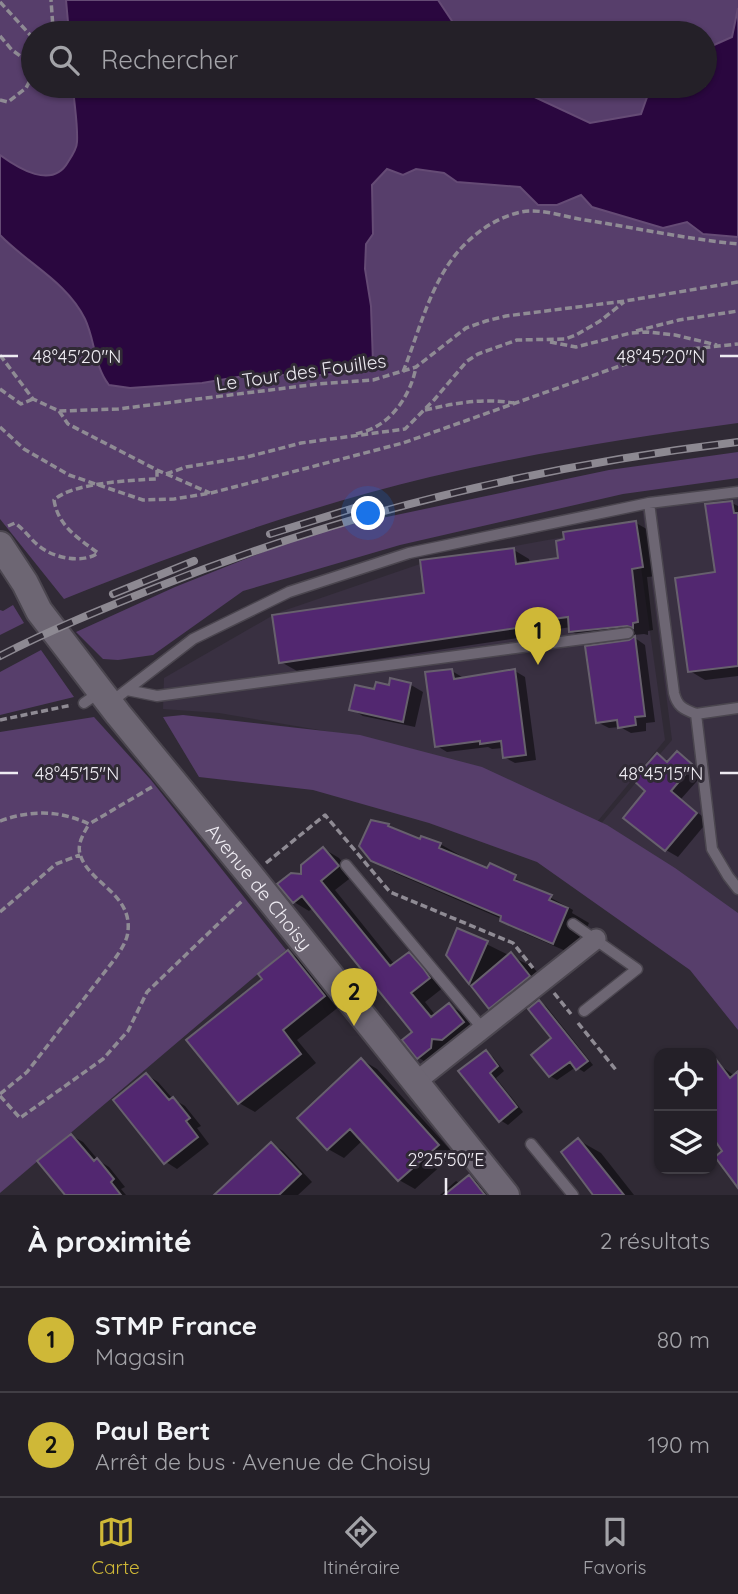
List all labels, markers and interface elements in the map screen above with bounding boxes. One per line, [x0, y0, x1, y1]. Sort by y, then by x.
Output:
search box [21, 21, 717, 98]
icon: search [45, 41, 83, 79]
text: Rechercher [101, 43, 238, 76]
text: 48°45'20"N [33, 345, 121, 368]
text: 48°45'20"N [617, 345, 705, 368]
street label: Le Tour des Fouilles [214, 348, 388, 396]
your location [351, 496, 385, 530]
pin: 1 [515, 607, 561, 665]
text: 48°45'15"N [35, 762, 119, 785]
text: 48°45'15"N [619, 762, 703, 785]
street label: Avenue de Choisy [201, 819, 318, 955]
pin: 2 [331, 968, 377, 1026]
map controls [654, 1048, 717, 1174]
button: locate [654, 1048, 717, 1111]
button: layers [654, 1111, 717, 1174]
text: 2°25'50"E [408, 1148, 484, 1171]
text: À proximité [28, 1222, 192, 1260]
text: 2 résultats [600, 1226, 710, 1255]
text: STMP France [95, 1309, 257, 1342]
text: 1 [47, 1325, 55, 1354]
text: 80 m [657, 1325, 710, 1354]
text: Magasin [95, 1342, 185, 1371]
text: Paul Bert [95, 1414, 210, 1447]
text: 2 [44, 1430, 58, 1459]
text: 190 m [648, 1430, 710, 1459]
text: Arrêt de bus · Avenue de Choisy [95, 1447, 431, 1476]
tab: Carte [92, 1513, 140, 1579]
tab: Itinéraire [323, 1513, 400, 1579]
tab: Favoris [583, 1513, 647, 1579]

